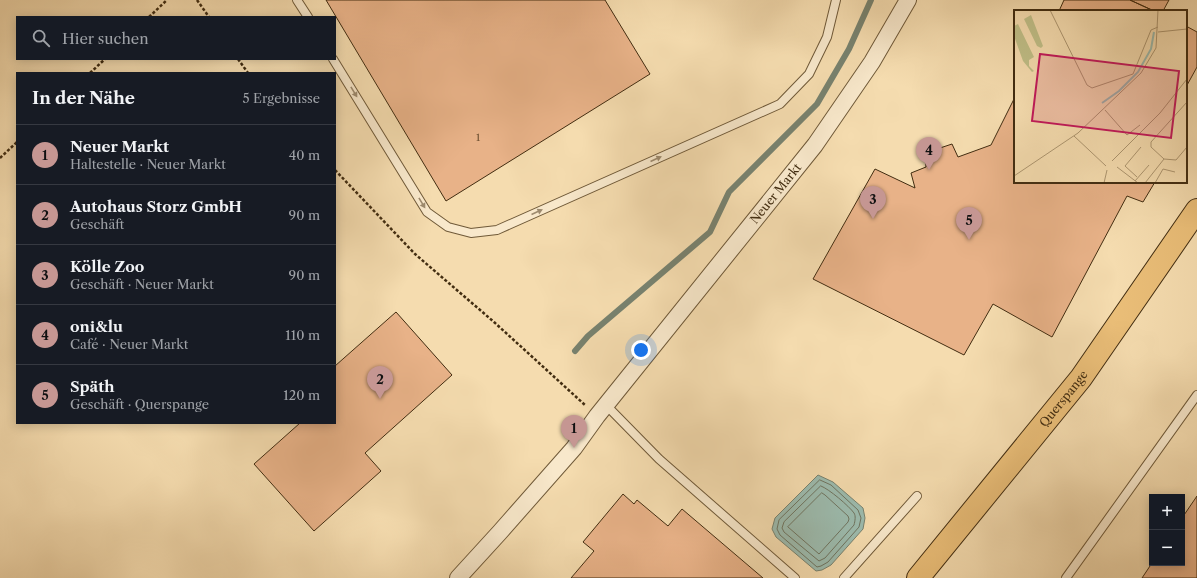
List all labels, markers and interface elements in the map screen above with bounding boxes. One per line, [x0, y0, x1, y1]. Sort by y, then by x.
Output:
inset map [1014, 10, 1187, 183]
search box [16, 16, 336, 60]
icon: search [30, 27, 52, 49]
text: Hier suchen [62, 29, 149, 48]
one-way arrow [350, 86, 357, 98]
text: In der Nähe [32, 88, 135, 108]
text: 5 Ergebnisse [242, 90, 320, 106]
house number: 1 [476, 131, 481, 144]
text: Neuer Markt [70, 137, 169, 156]
pin: 4 [916, 137, 942, 170]
text: 1 [42, 147, 48, 163]
text: 40 m [289, 147, 320, 163]
text: Haltestelle · Neuer Markt [70, 156, 226, 172]
one-way arrow [650, 156, 661, 162]
street label: Neuer Markt [747, 160, 805, 227]
pin: 3 [860, 186, 886, 219]
text: Autohaus Storz GmbH [70, 197, 242, 216]
one-way arrow [418, 197, 425, 209]
text: 2 [41, 207, 49, 223]
text: 90 m [289, 207, 320, 223]
pin: 5 [956, 207, 982, 240]
one-way arrow [531, 209, 543, 215]
text: Geschäft [70, 216, 124, 232]
text: Kölle Zoo [70, 257, 144, 276]
text: 3 [41, 267, 49, 283]
text: 90 m [289, 267, 320, 283]
text: Geschäft · Neuer Markt [70, 276, 214, 292]
text: oni&lu [70, 317, 123, 336]
text: 4 [41, 327, 49, 343]
text: 110 m [285, 327, 320, 343]
text: Café · Neuer Markt [70, 336, 188, 352]
your location [631, 340, 651, 360]
pin: 2 [367, 366, 393, 399]
street label: Querspange [1036, 367, 1091, 430]
text: Späth [70, 377, 115, 396]
text: 5 [41, 387, 49, 403]
text: 120 m [283, 387, 320, 403]
text: Geschäft · Querspange [70, 396, 209, 412]
pin: 1 [561, 415, 587, 448]
map controls [1149, 494, 1185, 566]
button: + [1149, 494, 1185, 530]
button: − [1149, 530, 1185, 566]

